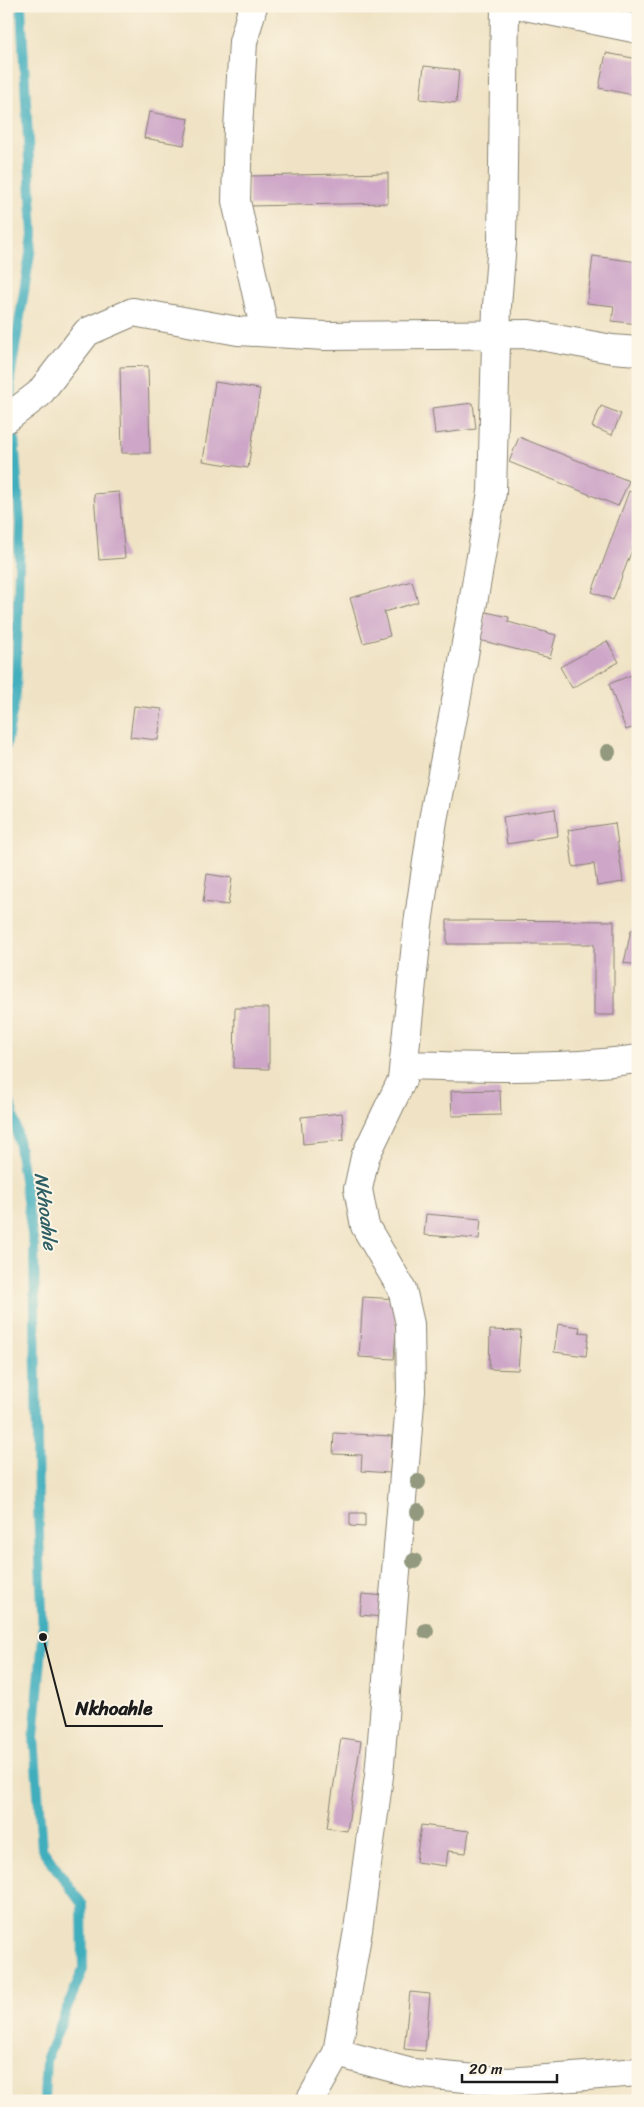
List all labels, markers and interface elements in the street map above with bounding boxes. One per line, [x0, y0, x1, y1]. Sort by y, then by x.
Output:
water label: Nkhoahle [25, 1171, 67, 1253]
callout: Nkhoahle [66, 1692, 163, 1726]
text: Nkhoahle [75, 1692, 153, 1725]
scale bar [462, 2052, 556, 2084]
text: 20 m [469, 2056, 503, 2082]

